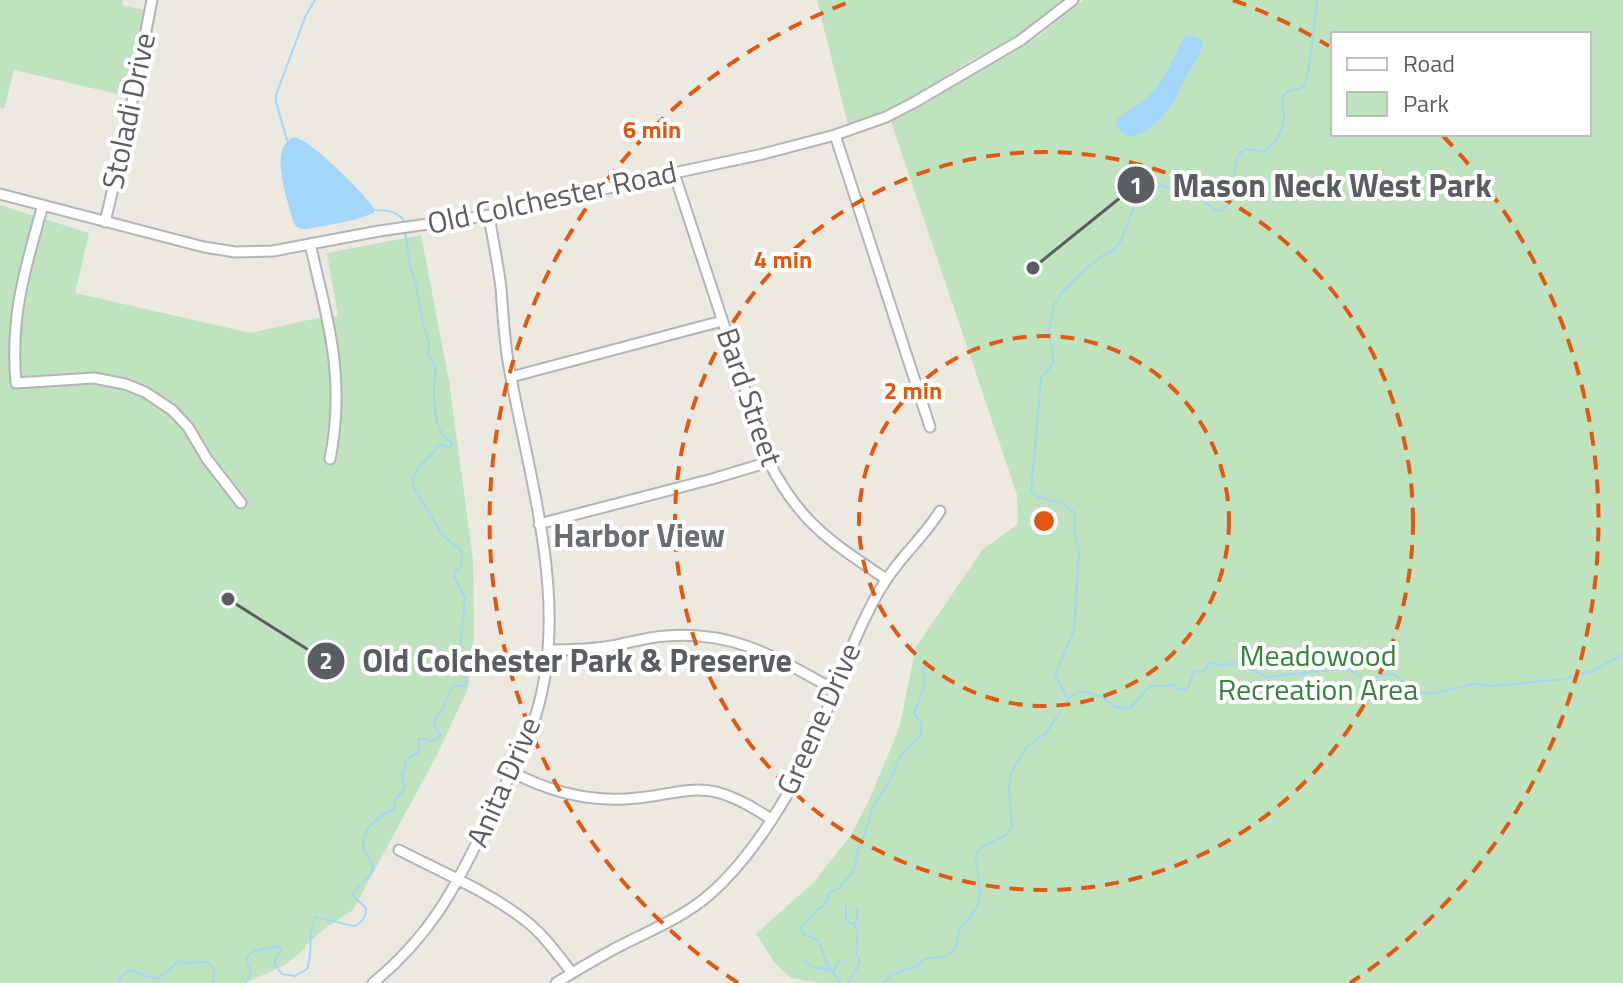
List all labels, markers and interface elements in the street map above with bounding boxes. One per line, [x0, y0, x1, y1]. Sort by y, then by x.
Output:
street label: Stoladi Drive [89, 28, 167, 193]
legend [1331, 32, 1591, 136]
text: Road [1403, 45, 1455, 81]
text: Park [1403, 85, 1449, 121]
text: 6 min [623, 111, 681, 147]
street label: Old Colchester Road [423, 148, 681, 246]
callout: Mason Neck West Park [1116, 157, 1508, 213]
text: Mason Neck West Park [1172, 161, 1492, 209]
text: 1 [1129, 167, 1143, 203]
text: 4 min [754, 241, 812, 277]
street label: Bard Street [705, 321, 795, 472]
text: 2 min [884, 372, 942, 408]
centre of rings [1030, 507, 1058, 535]
district label: Harbor View [553, 511, 725, 559]
park label: Meadowood Recreation Area [1218, 632, 1418, 712]
callout: Old Colchester Park & Preserve [306, 633, 808, 689]
street label: Greene Drive [764, 635, 872, 802]
text: Old Colchester Park & Preserve [362, 636, 792, 684]
text: 2 [319, 642, 333, 678]
street label: Anita Drive [454, 709, 552, 854]

